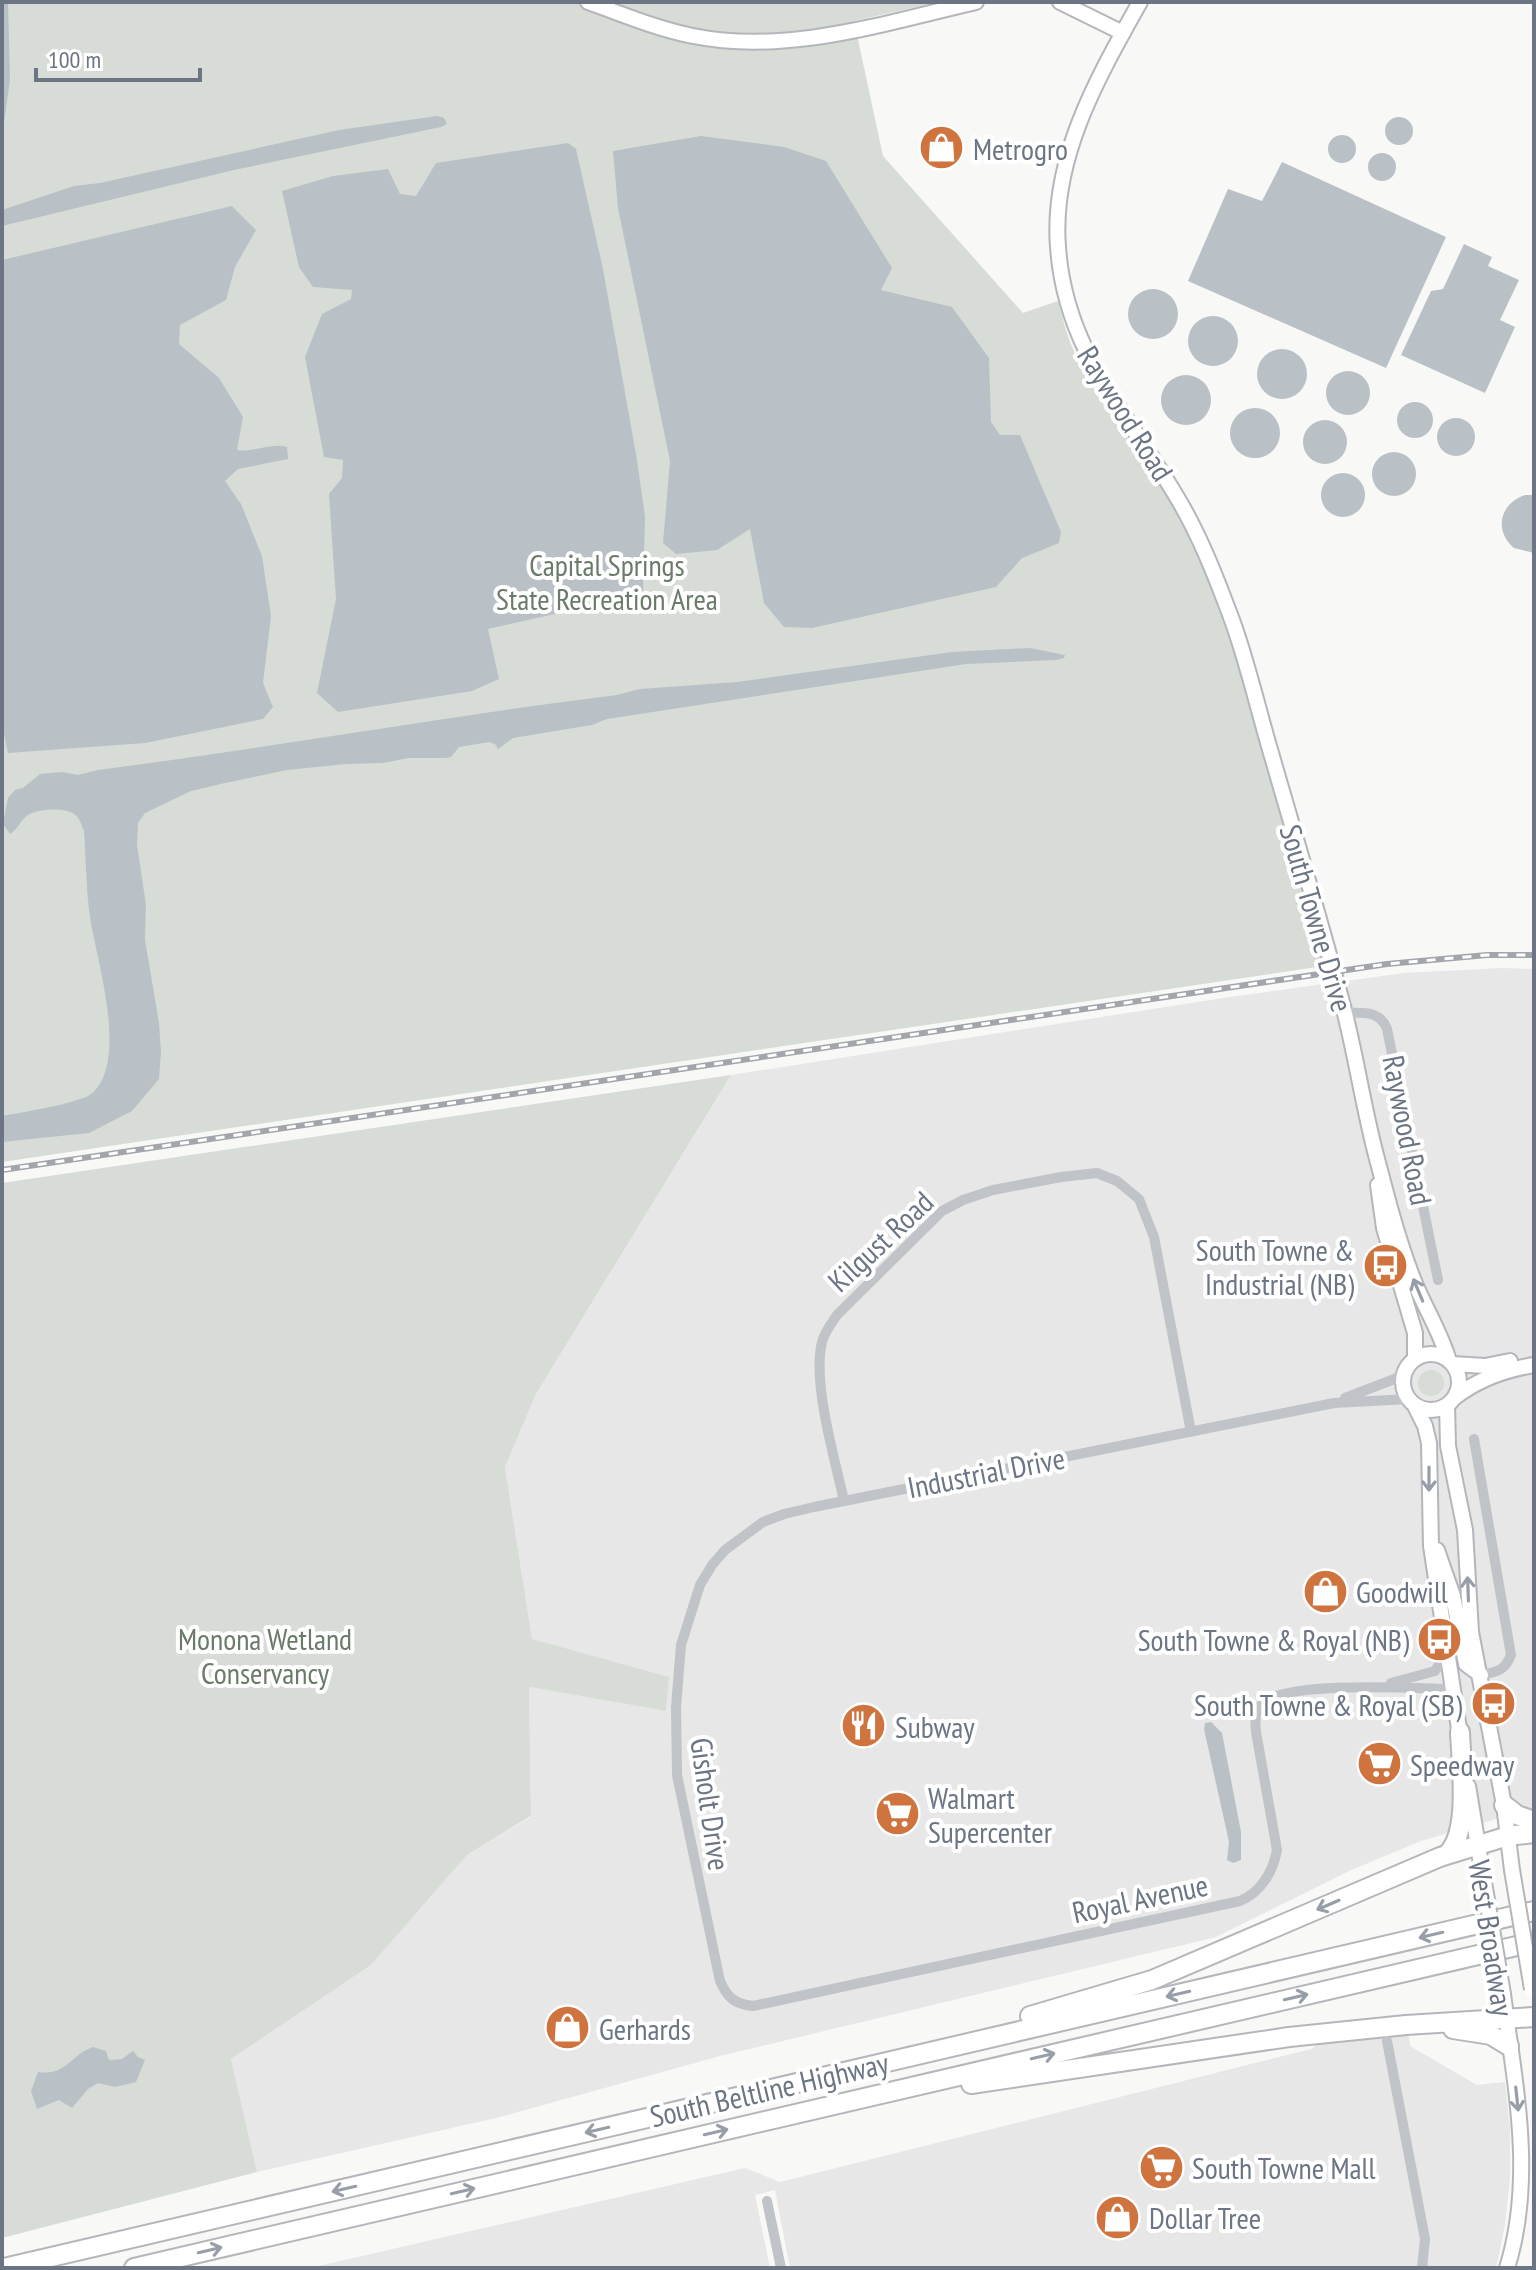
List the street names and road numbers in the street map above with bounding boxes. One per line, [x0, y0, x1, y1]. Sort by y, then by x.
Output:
street label: Raywood Road [1069, 338, 1183, 488]
street label: South Towne Drive [1272, 820, 1362, 1016]
street label: Raywood Road [1374, 1052, 1442, 1208]
street label: Kilgust Road [819, 1182, 941, 1300]
street label: Industrial Drive [904, 1438, 1068, 1506]
street label: Gisholt Drive [682, 1735, 740, 1873]
street label: West Broadway [1460, 1857, 1524, 2020]
street label: Royal Avenue [1069, 1865, 1211, 1931]
street label: South Beltline Highway [646, 2042, 893, 2135]

